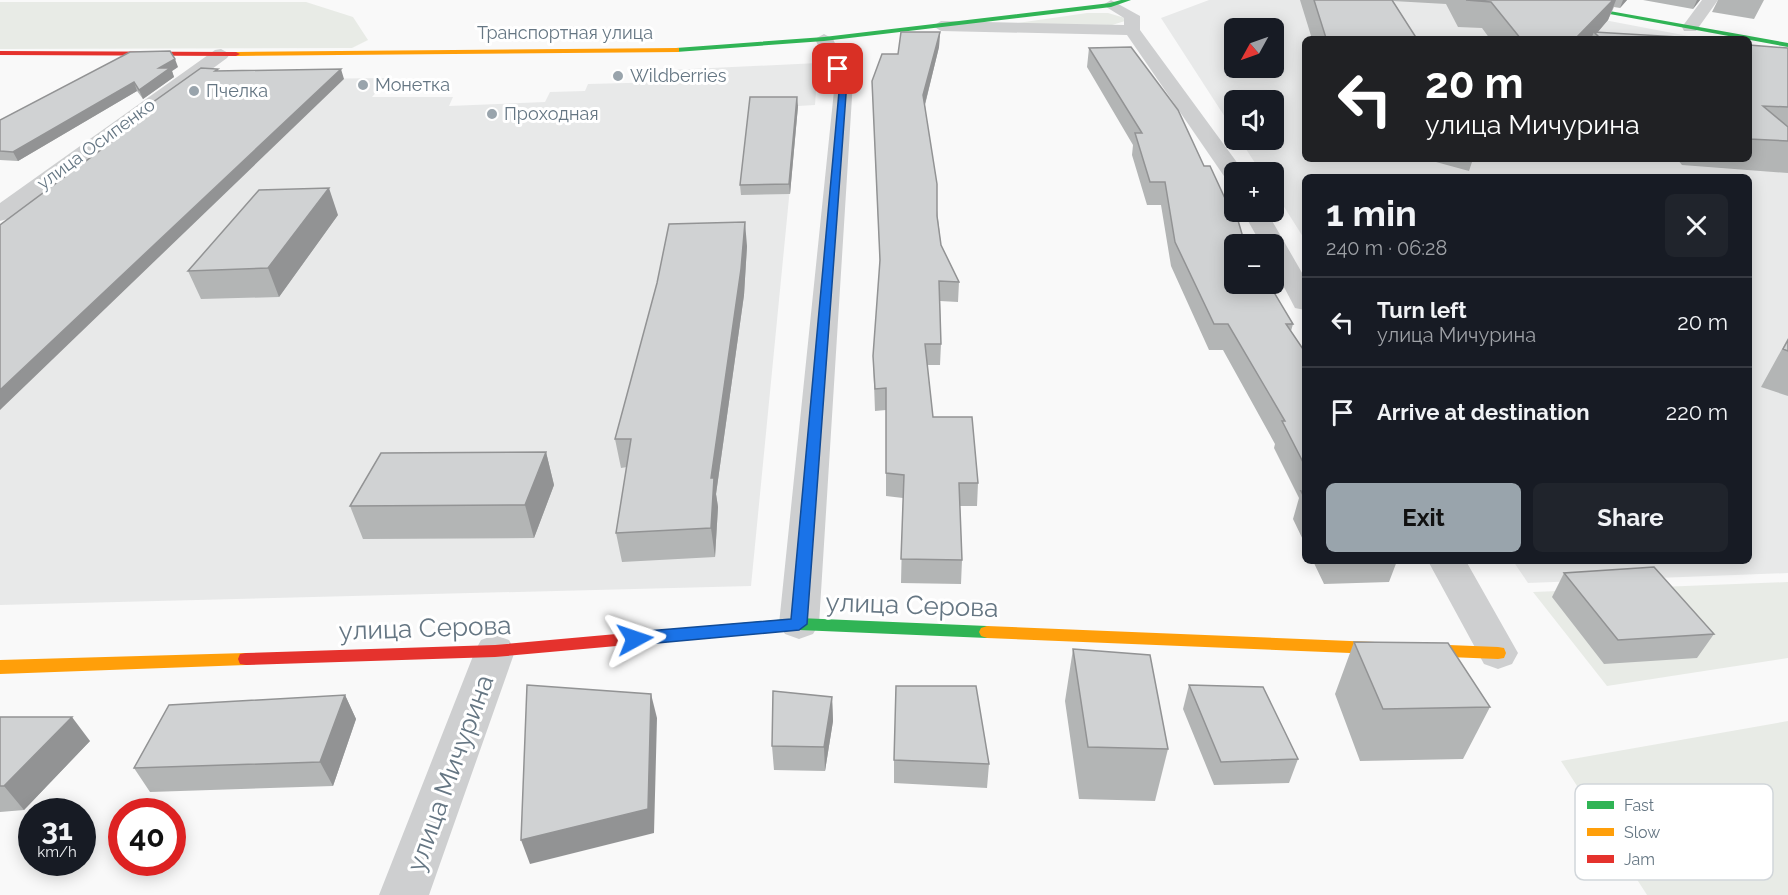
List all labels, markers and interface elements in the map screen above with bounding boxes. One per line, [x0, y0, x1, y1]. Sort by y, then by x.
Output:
north arrow [1224, 18, 1284, 78]
map controls [1224, 18, 1284, 294]
street label: Транспортная улица [477, 22, 653, 43]
pin [812, 43, 863, 94]
icon: arrive [821, 52, 854, 85]
text: 20 m [1425, 59, 1524, 108]
icon: left [1326, 60, 1404, 138]
place label: Wildberries [630, 65, 727, 86]
marker: Wildberries [611, 69, 625, 83]
place label: Монетка [375, 74, 450, 95]
marker: Монетка [356, 78, 370, 92]
place label: Пчелка [206, 80, 268, 101]
marker: Пчелка [187, 84, 201, 98]
button: sound [1224, 90, 1284, 150]
street label: улица Осипенко [33, 94, 159, 193]
place label: Проходная [504, 103, 599, 124]
marker: Проходная [485, 107, 499, 121]
text: улица Мичурина [1425, 109, 1640, 140]
button: + [1224, 162, 1284, 222]
text: 1 min [1326, 192, 1417, 234]
button: close [1665, 194, 1728, 257]
button: − [1224, 234, 1284, 294]
text: 240 m · 06:28 [1326, 236, 1447, 260]
text: Turn left [1377, 297, 1467, 323]
icon: left [1326, 306, 1359, 339]
text: 20 m [1677, 309, 1728, 335]
text: улица Мичурина [1377, 323, 1536, 347]
icon: arrive [1326, 396, 1359, 429]
text: Arrive at destination [1377, 399, 1590, 425]
text: 220 m [1666, 399, 1728, 425]
button: Exit [1326, 483, 1521, 552]
button: Share [1533, 483, 1728, 552]
street label: улица Серова [825, 587, 999, 623]
position arrow [603, 607, 667, 671]
street label: улица Серова [338, 610, 512, 646]
street label: улица Мичурина [401, 671, 499, 875]
legend [1575, 784, 1773, 880]
text: Fast [1624, 796, 1655, 815]
speed limit sign: 40 [108, 798, 186, 876]
text: 31 [41, 812, 73, 847]
text: Slow [1624, 823, 1660, 842]
text: km/h [37, 843, 77, 861]
text: Jam [1624, 850, 1655, 869]

